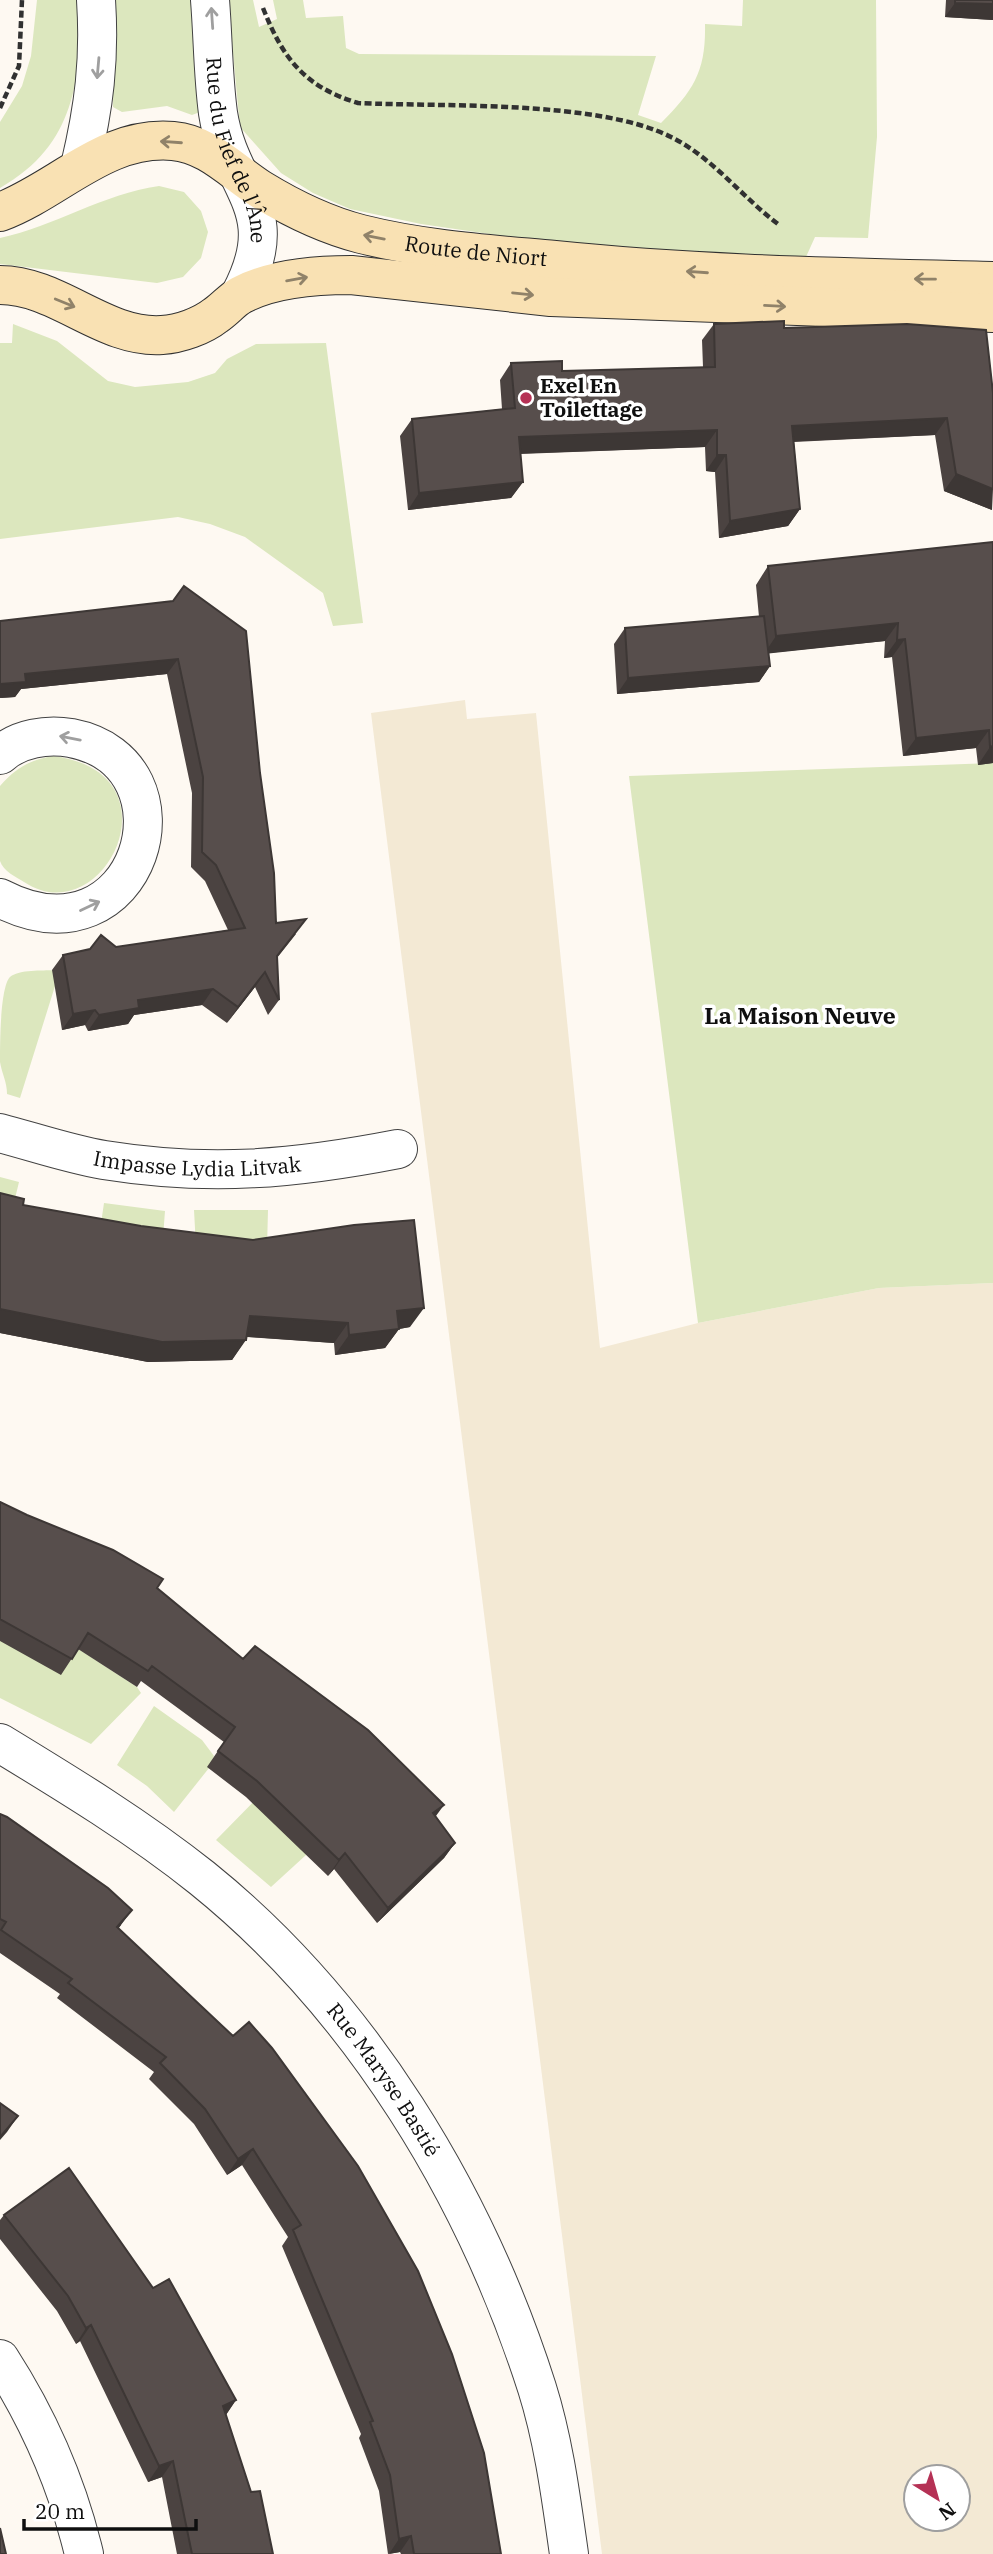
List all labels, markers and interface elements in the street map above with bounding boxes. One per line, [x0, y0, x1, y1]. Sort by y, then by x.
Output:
one-way arrow [205, 7, 218, 30]
one-way arrow [91, 56, 104, 79]
street label: Rue du Fief de l'Âne [200, 56, 273, 244]
one-way arrow [160, 135, 182, 148]
street label: Route de Niort [403, 228, 548, 272]
one-way arrow [363, 229, 386, 243]
one-way arrow [687, 265, 709, 278]
one-way arrow [285, 272, 308, 285]
one-way arrow [914, 273, 937, 286]
one-way arrow [511, 287, 534, 300]
one-way arrow [54, 298, 76, 311]
one-way arrow [763, 299, 786, 312]
place label: Exel En Toilettage [540, 371, 643, 423]
marker: Exel En Toilettage [518, 390, 534, 406]
one-way arrow [59, 731, 82, 744]
one-way arrow [79, 899, 100, 912]
district label: La Maison Neuve [704, 1000, 896, 1030]
street label: Impasse Lydia Litvak [91, 1143, 303, 1182]
street label: Rue Maryse Bastié [321, 1997, 447, 2161]
north arrow [902, 2463, 972, 2533]
scale bar [24, 2488, 196, 2532]
text: 20 m [35, 2497, 85, 2525]
text: N [934, 2497, 960, 2526]

